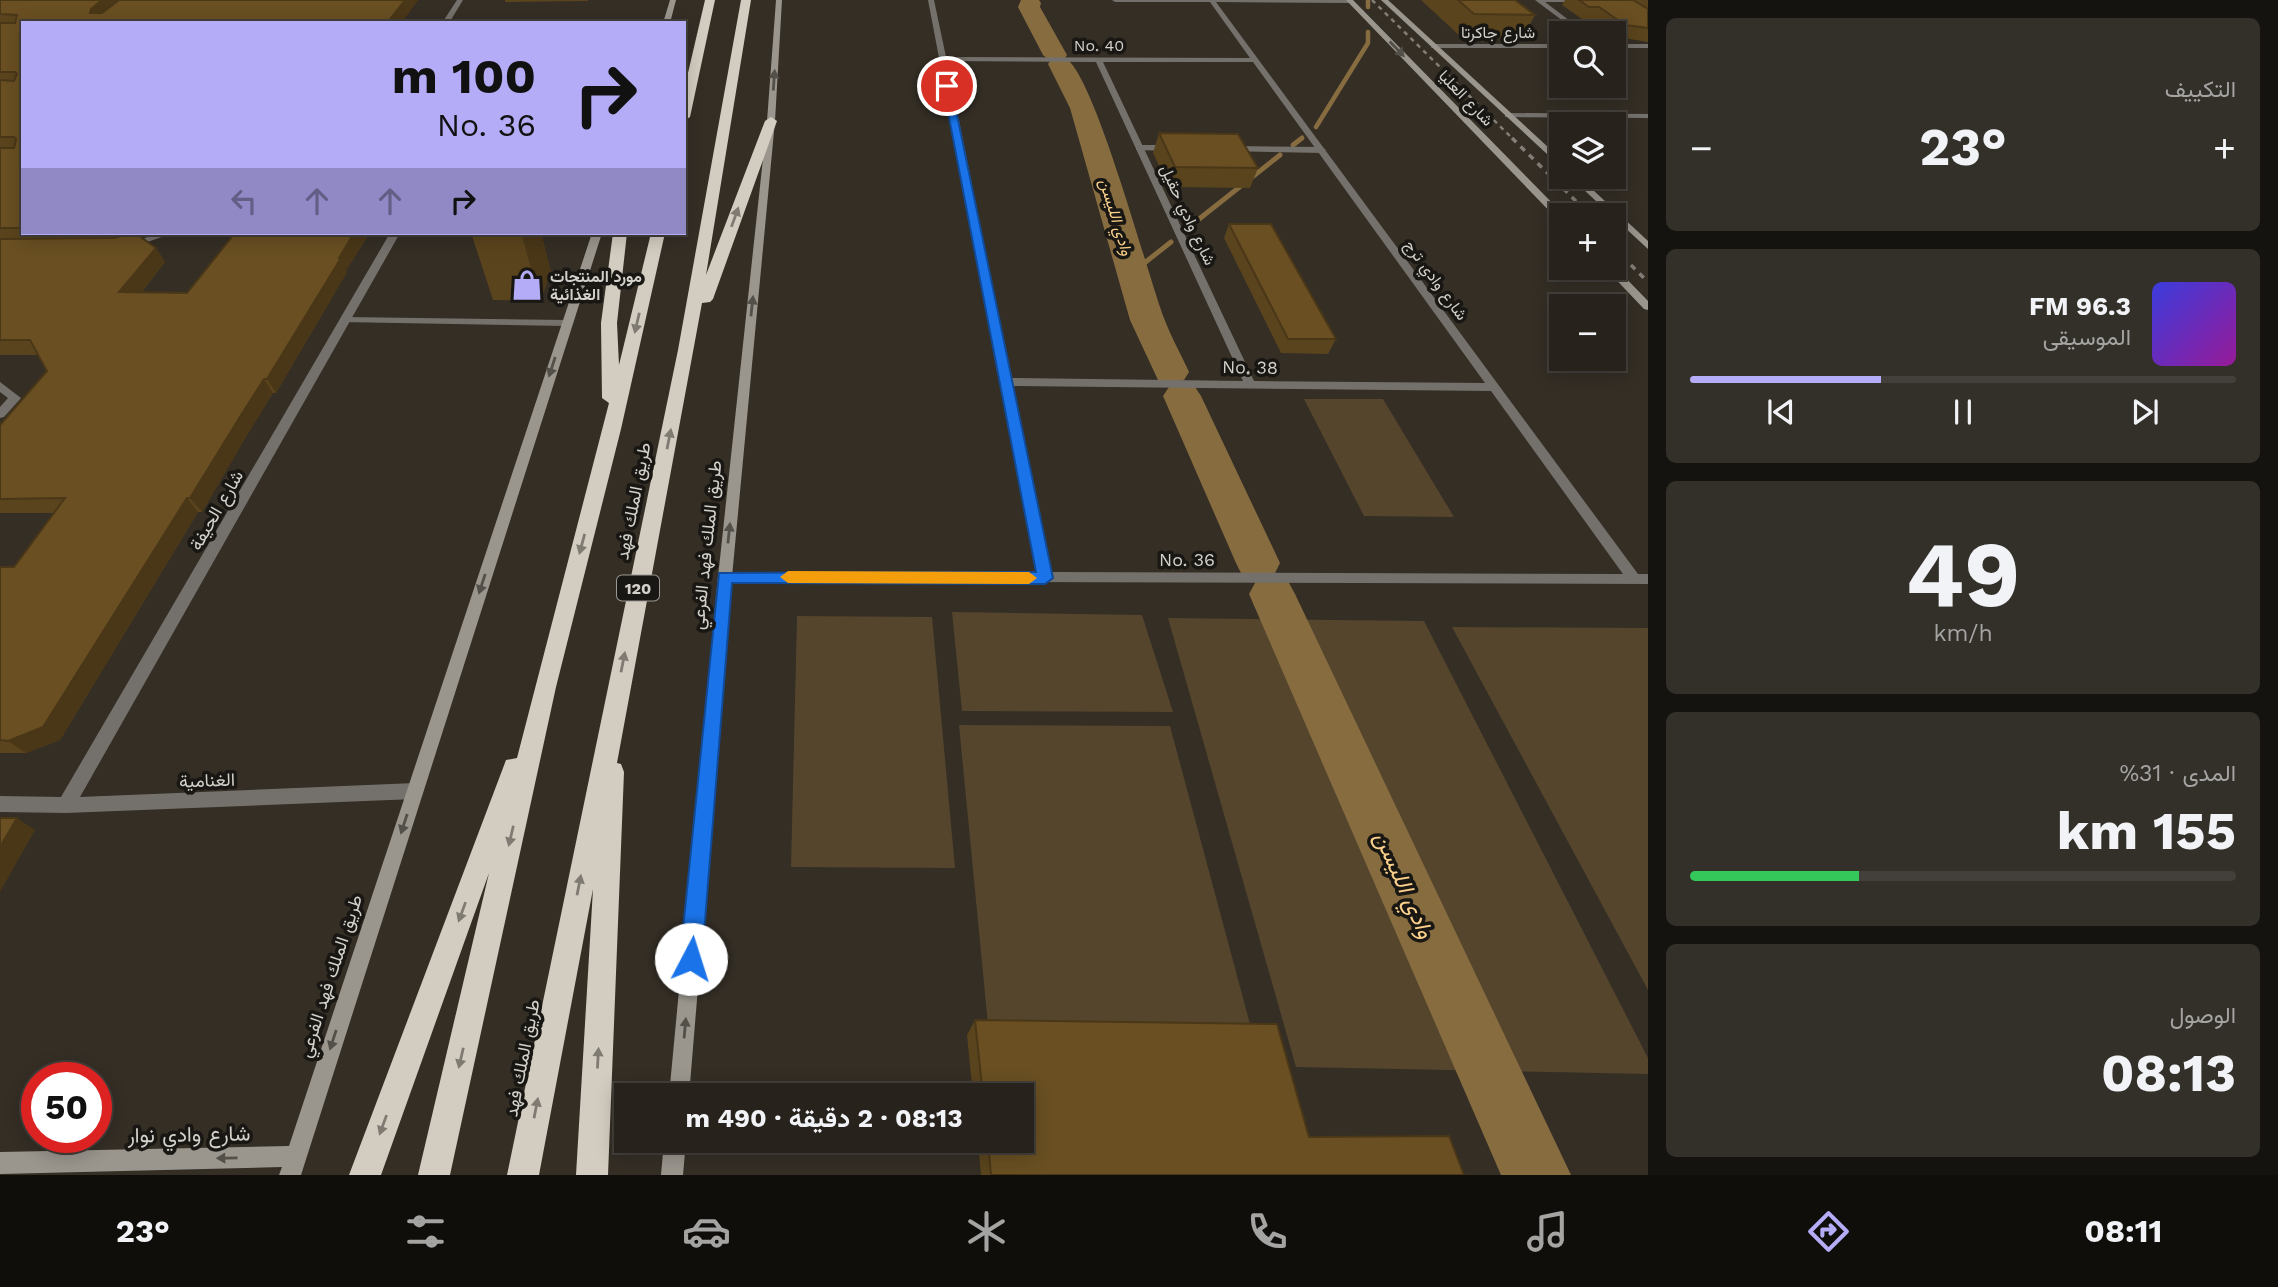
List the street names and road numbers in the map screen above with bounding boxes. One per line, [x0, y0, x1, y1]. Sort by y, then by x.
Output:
street label: شارع جاكرتا [1461, 23, 1535, 44]
street label: No. 40 [1074, 36, 1124, 55]
street label: شارع العليا [1433, 66, 1497, 131]
street label: شارع وادي حقيل [1153, 162, 1220, 270]
street label: شارع وادي ترج [1397, 236, 1472, 326]
street label: No. 38 [1222, 356, 1278, 378]
street label: طريق الملك فهد [611, 441, 656, 562]
street label: طريق الملك فهد الفرعي [687, 459, 730, 631]
street label: شارع الحيفة [185, 466, 249, 555]
street label: No. 36 [1159, 549, 1215, 570]
road number: 120 [617, 576, 659, 600]
street label: الغنامية [179, 769, 235, 791]
street label: طريق الملك فهد الفرعي [294, 892, 371, 1062]
street label: طريق الملك فهد [500, 998, 545, 1119]
street label: شارع وادي نوار [126, 1120, 251, 1153]

